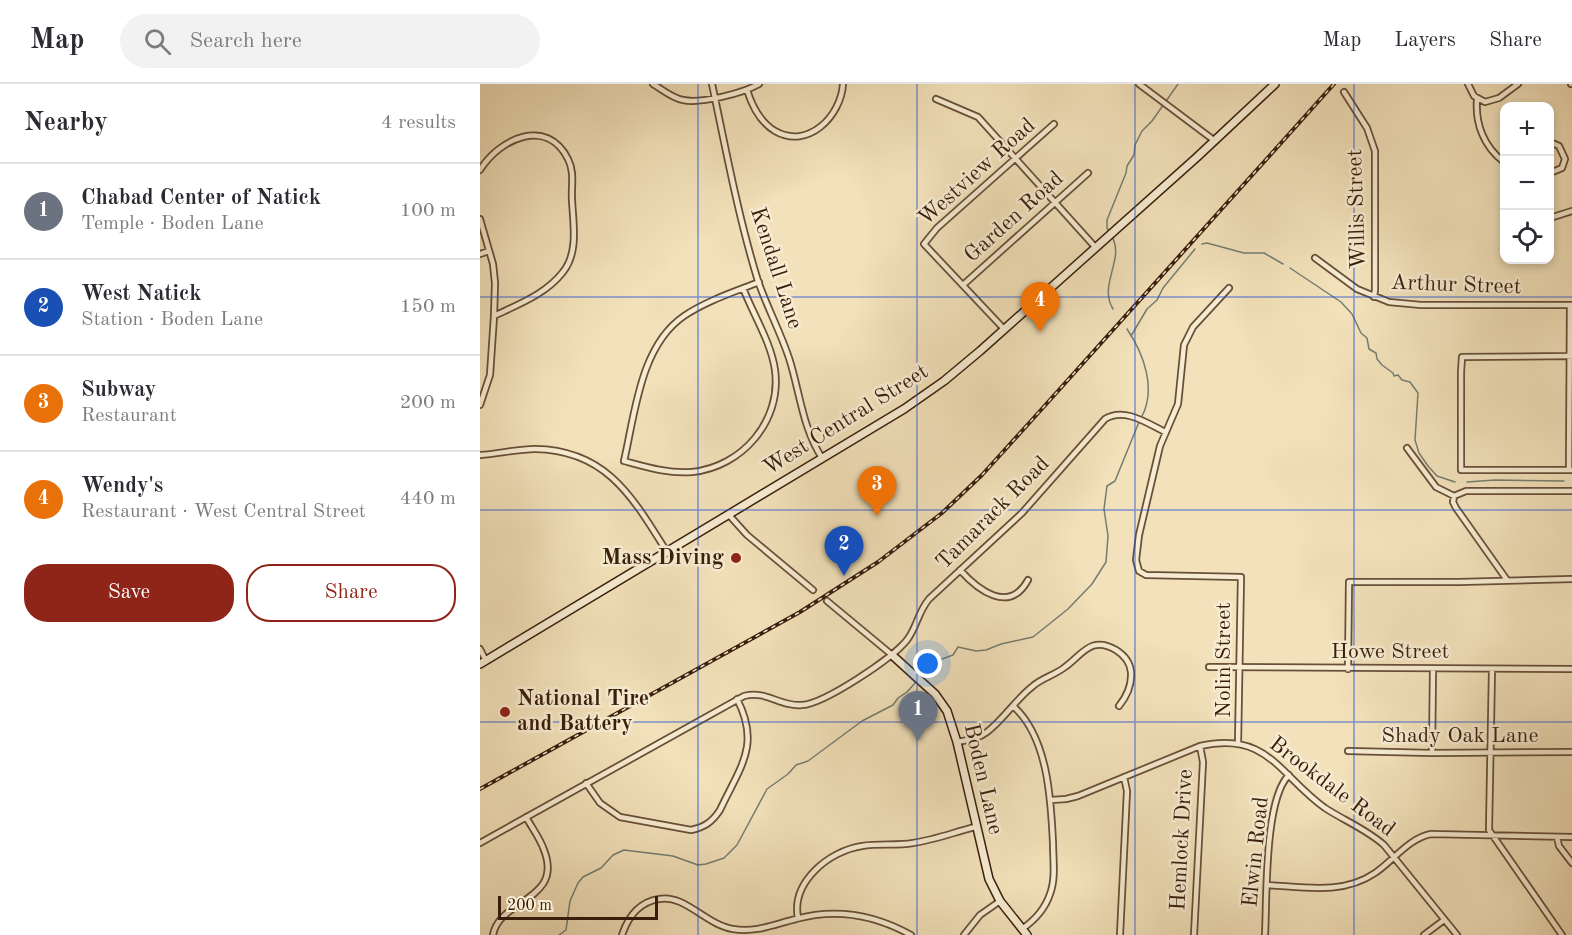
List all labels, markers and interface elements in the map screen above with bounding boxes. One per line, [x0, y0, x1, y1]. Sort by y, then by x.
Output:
search box [120, 14, 540, 68]
icon: search [141, 25, 174, 58]
text: Map [30, 27, 84, 55]
text: Search here [189, 30, 302, 52]
text: Map [1322, 30, 1361, 51]
text: Layers [1394, 30, 1456, 51]
text: Share [1489, 30, 1542, 51]
map controls [1500, 102, 1554, 264]
button: + [1500, 102, 1554, 156]
text: Nearby [24, 110, 108, 136]
text: 4 results [381, 113, 456, 133]
street label: Westview Road [914, 114, 1040, 230]
street label: Willis Street [1344, 149, 1370, 269]
button: − [1500, 156, 1554, 210]
street label: Garden Road [960, 167, 1068, 267]
text: Chabad Center of Natick [81, 187, 321, 209]
text: 1 [38, 201, 49, 221]
text: 100 m [400, 201, 456, 221]
street label: Kendall Lane [746, 204, 806, 332]
button: locate [1500, 210, 1554, 264]
text: Temple · Boden Lane [81, 214, 264, 234]
street label: Arthur Street [1390, 272, 1522, 298]
pin: 4 [1020, 282, 1060, 332]
text: West Natick [81, 283, 202, 305]
text: 2 [38, 297, 49, 317]
text: 150 m [400, 297, 456, 317]
text: Station · Boden Lane [81, 310, 263, 330]
street label: West Central Street [760, 360, 932, 480]
text: Subway [81, 379, 156, 401]
text: 3 [38, 393, 49, 413]
text: 200 m [400, 393, 456, 413]
text: Restaurant [81, 406, 177, 426]
street label: Tamarack Road [932, 452, 1054, 574]
pin: 3 [858, 466, 896, 516]
text: Wendy's [81, 475, 163, 497]
text: 4 [38, 489, 49, 509]
text: 440 m [400, 489, 456, 509]
text: Restaurant · West Central Street [81, 502, 366, 522]
pin: 2 [824, 526, 864, 576]
place label: Mass Diving [602, 547, 724, 569]
marker: Mass Diving [729, 551, 743, 565]
button: Save [24, 564, 234, 622]
button: Share [246, 564, 456, 622]
street label: Nolin Street [1213, 602, 1235, 718]
street label: Howe Street [1331, 641, 1449, 663]
your location [913, 649, 942, 678]
place label: National Tire and Battery [517, 688, 649, 735]
pin: 1 [898, 692, 938, 741]
marker: National Tire and Battery [498, 705, 512, 719]
street label: Boden Lane [960, 721, 1006, 837]
street label: Shady Oak Lane [1381, 725, 1539, 747]
street label: Brookdale Road [1265, 733, 1399, 841]
street label: Hemlock Drive [1167, 769, 1197, 911]
street label: Elwin Road [1239, 796, 1273, 908]
scale bar [498, 893, 658, 920]
text: 200 m [507, 898, 552, 914]

